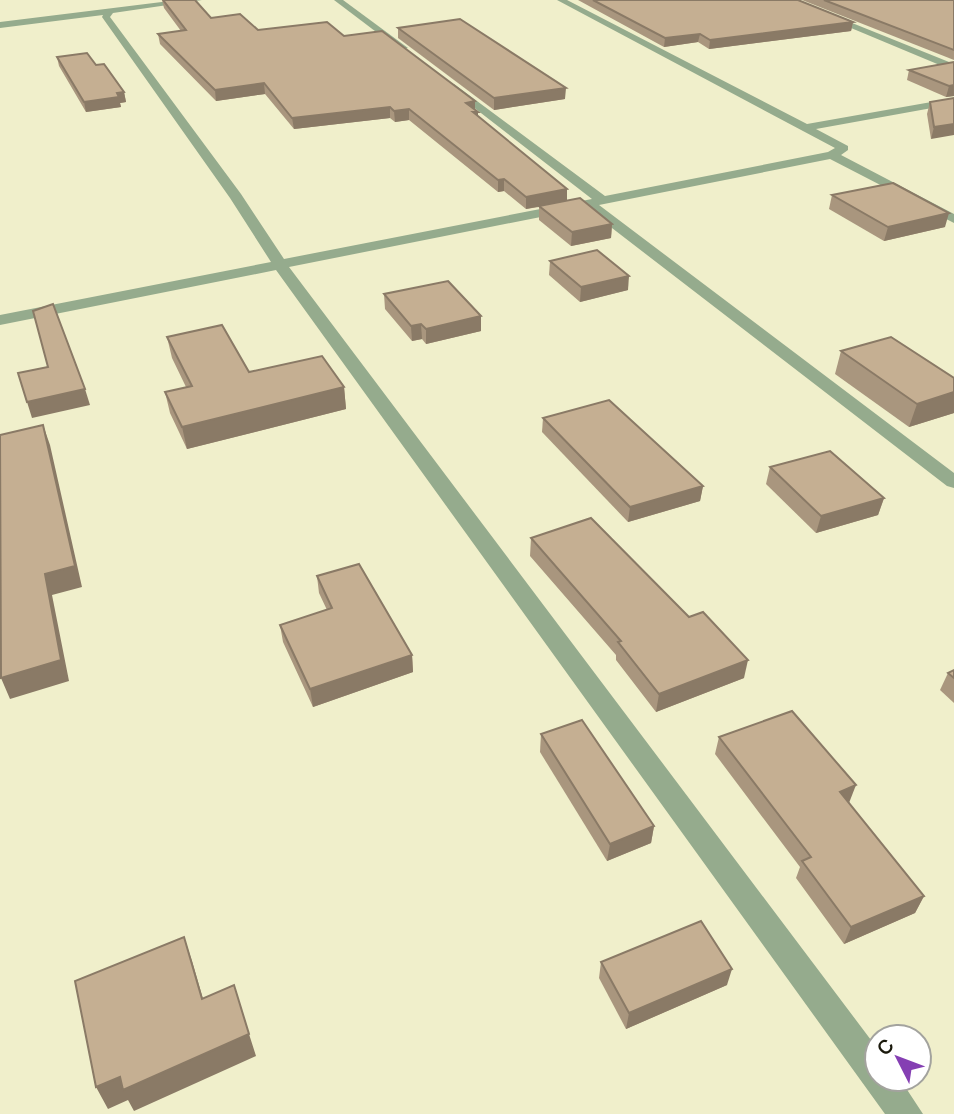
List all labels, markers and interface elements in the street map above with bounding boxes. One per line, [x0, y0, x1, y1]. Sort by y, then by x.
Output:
north arrow [863, 1023, 933, 1093]
text: С [871, 1033, 900, 1061]

